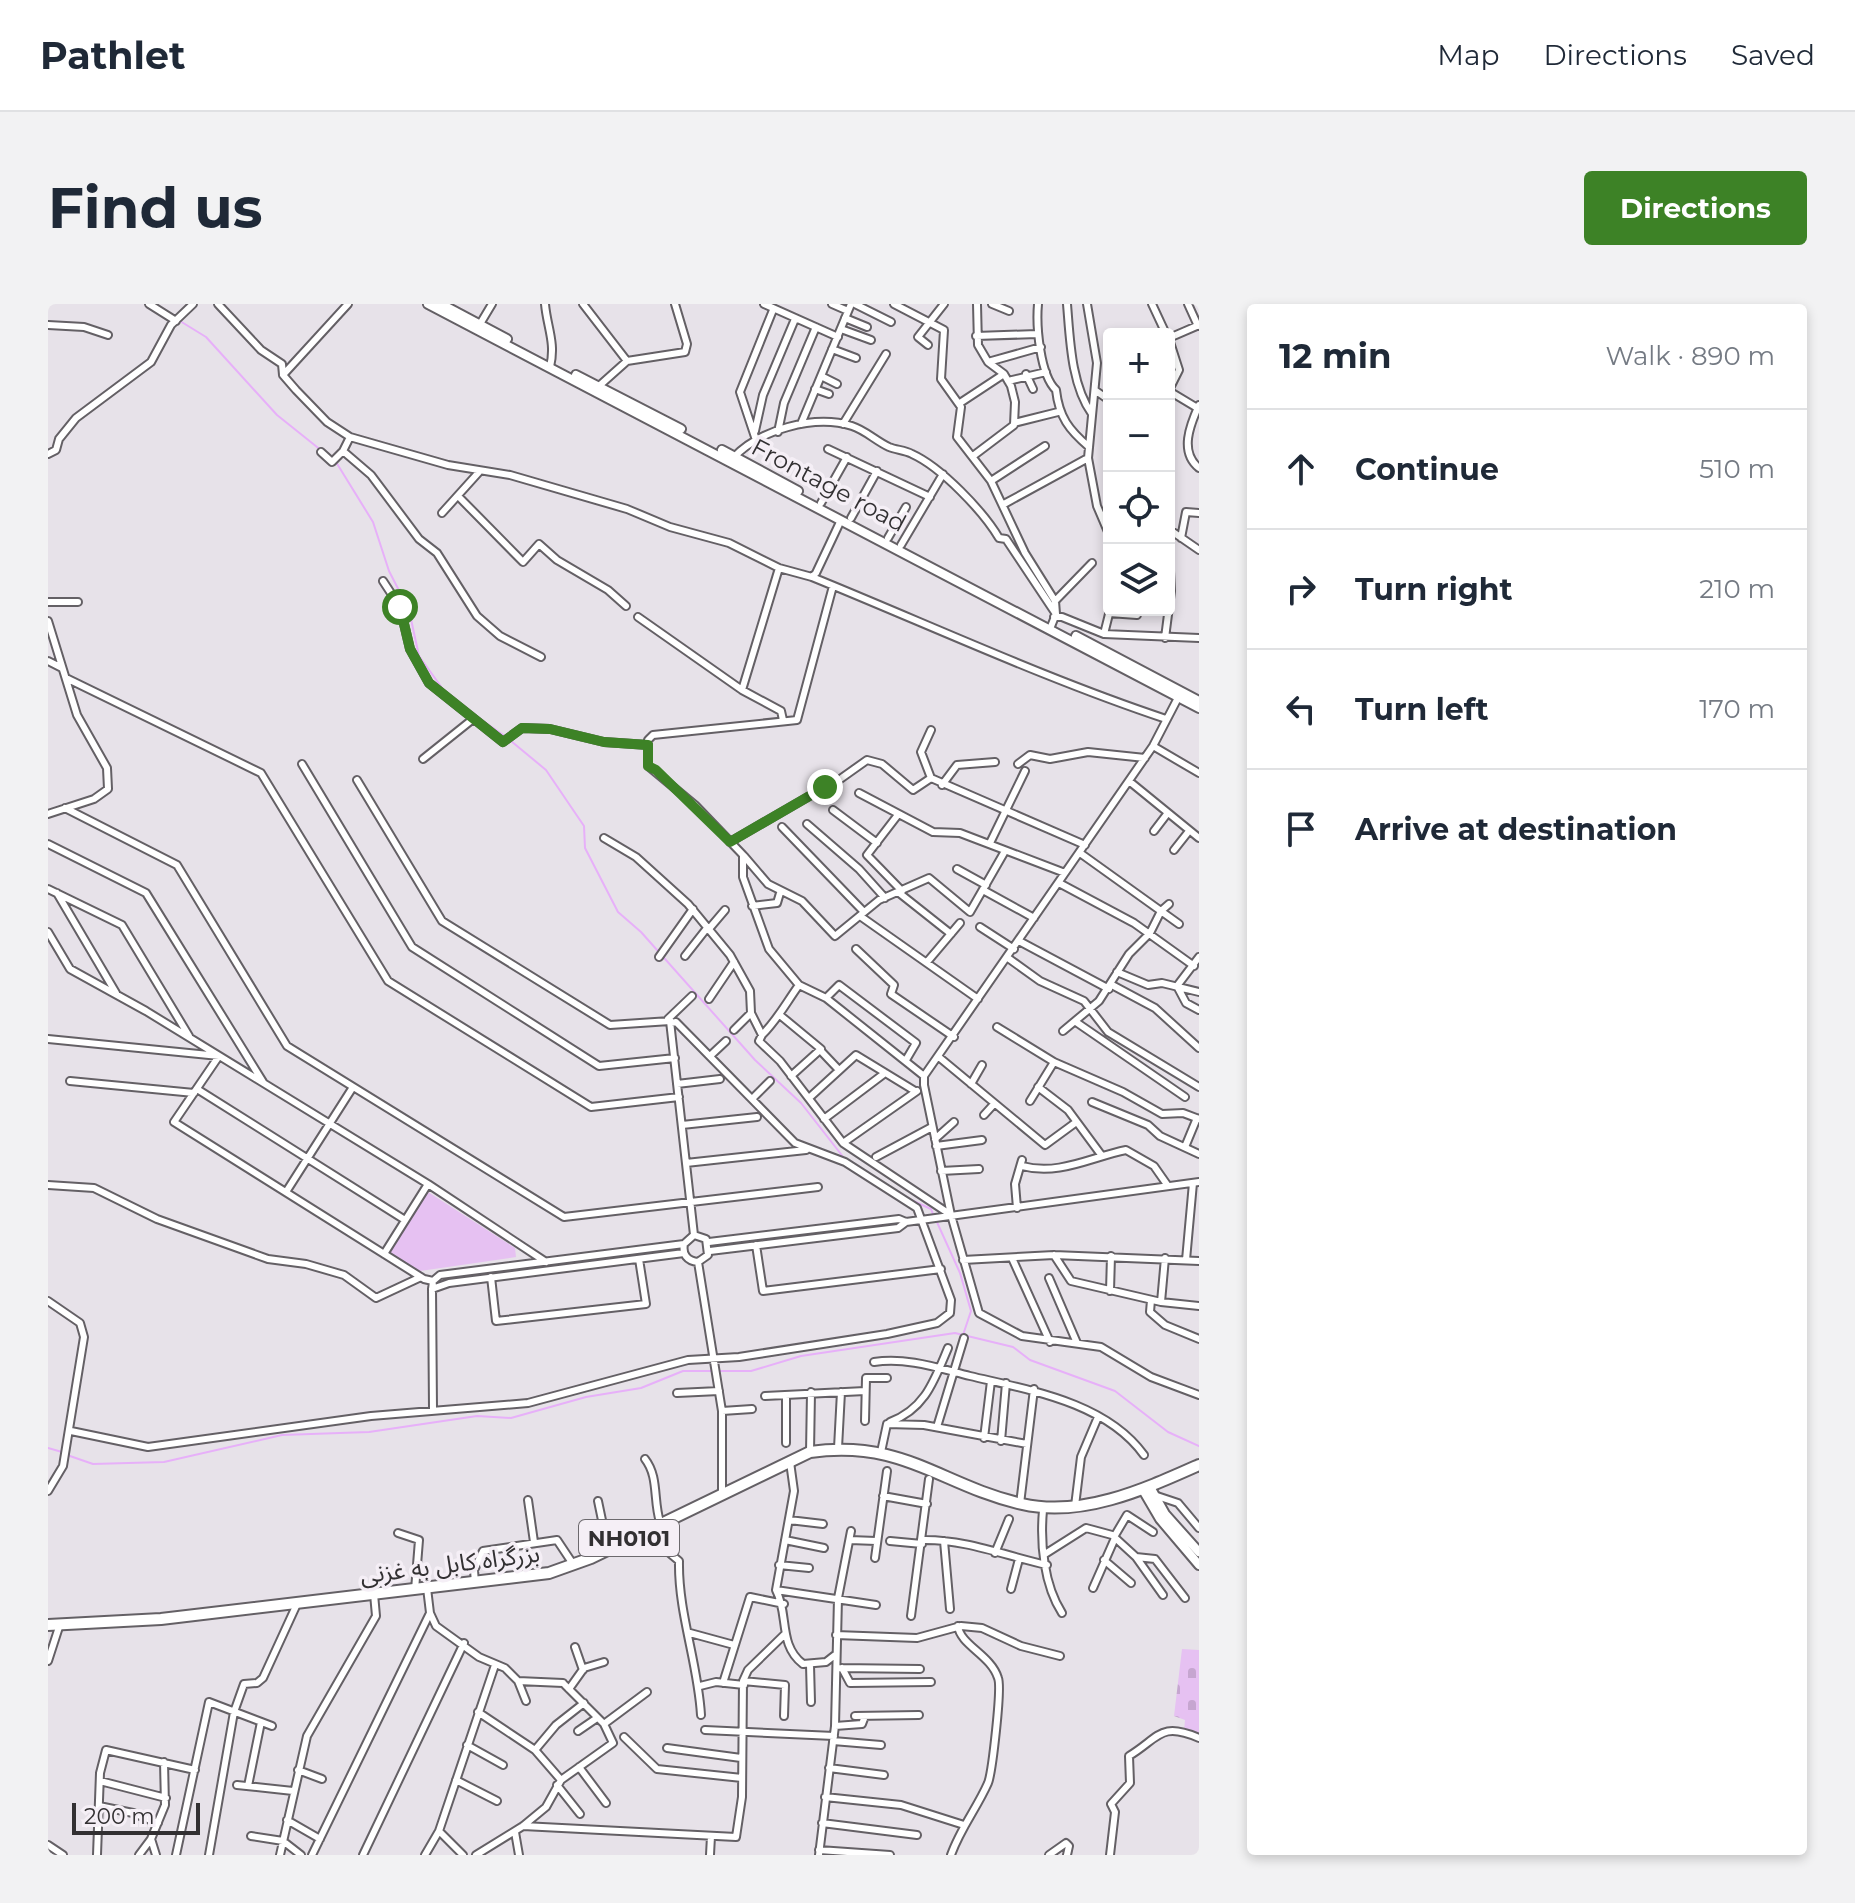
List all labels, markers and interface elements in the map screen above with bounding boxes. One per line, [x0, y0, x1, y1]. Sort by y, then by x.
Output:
text: Pathlet [40, 32, 185, 79]
text: Map [1437, 38, 1499, 72]
text: Directions [1543, 38, 1687, 72]
text: Saved [1731, 38, 1815, 72]
button: Directions [1584, 171, 1807, 245]
text: Find us [48, 174, 262, 242]
map controls [1103, 328, 1175, 616]
button: + [1103, 328, 1175, 400]
text: 12 min [1279, 335, 1391, 377]
text: Walk · 890 m [1605, 340, 1775, 372]
button: − [1103, 400, 1175, 472]
street label: Frontage road [747, 432, 911, 538]
icon: ahead [1279, 447, 1323, 491]
text: Continue [1355, 451, 1499, 488]
text: 510 m [1699, 453, 1775, 485]
button: locate [1103, 472, 1175, 544]
button: layers [1103, 544, 1175, 616]
icon: right [1279, 567, 1323, 611]
text: Turn right [1355, 571, 1512, 608]
text: 210 m [1699, 573, 1775, 605]
route start [382, 589, 418, 625]
icon: left [1279, 687, 1323, 731]
text: Turn left [1355, 691, 1488, 728]
text: 170 m [1699, 693, 1775, 725]
route end [807, 769, 843, 805]
icon: arrive [1279, 807, 1323, 851]
text: Arrive at destination [1355, 811, 1677, 848]
road number: NH0101 [579, 1520, 679, 1556]
street label: بزرگراه کابل به غزنی [358, 1539, 542, 1589]
scale bar [72, 1799, 200, 1835]
text: 200 m [84, 1803, 155, 1830]

